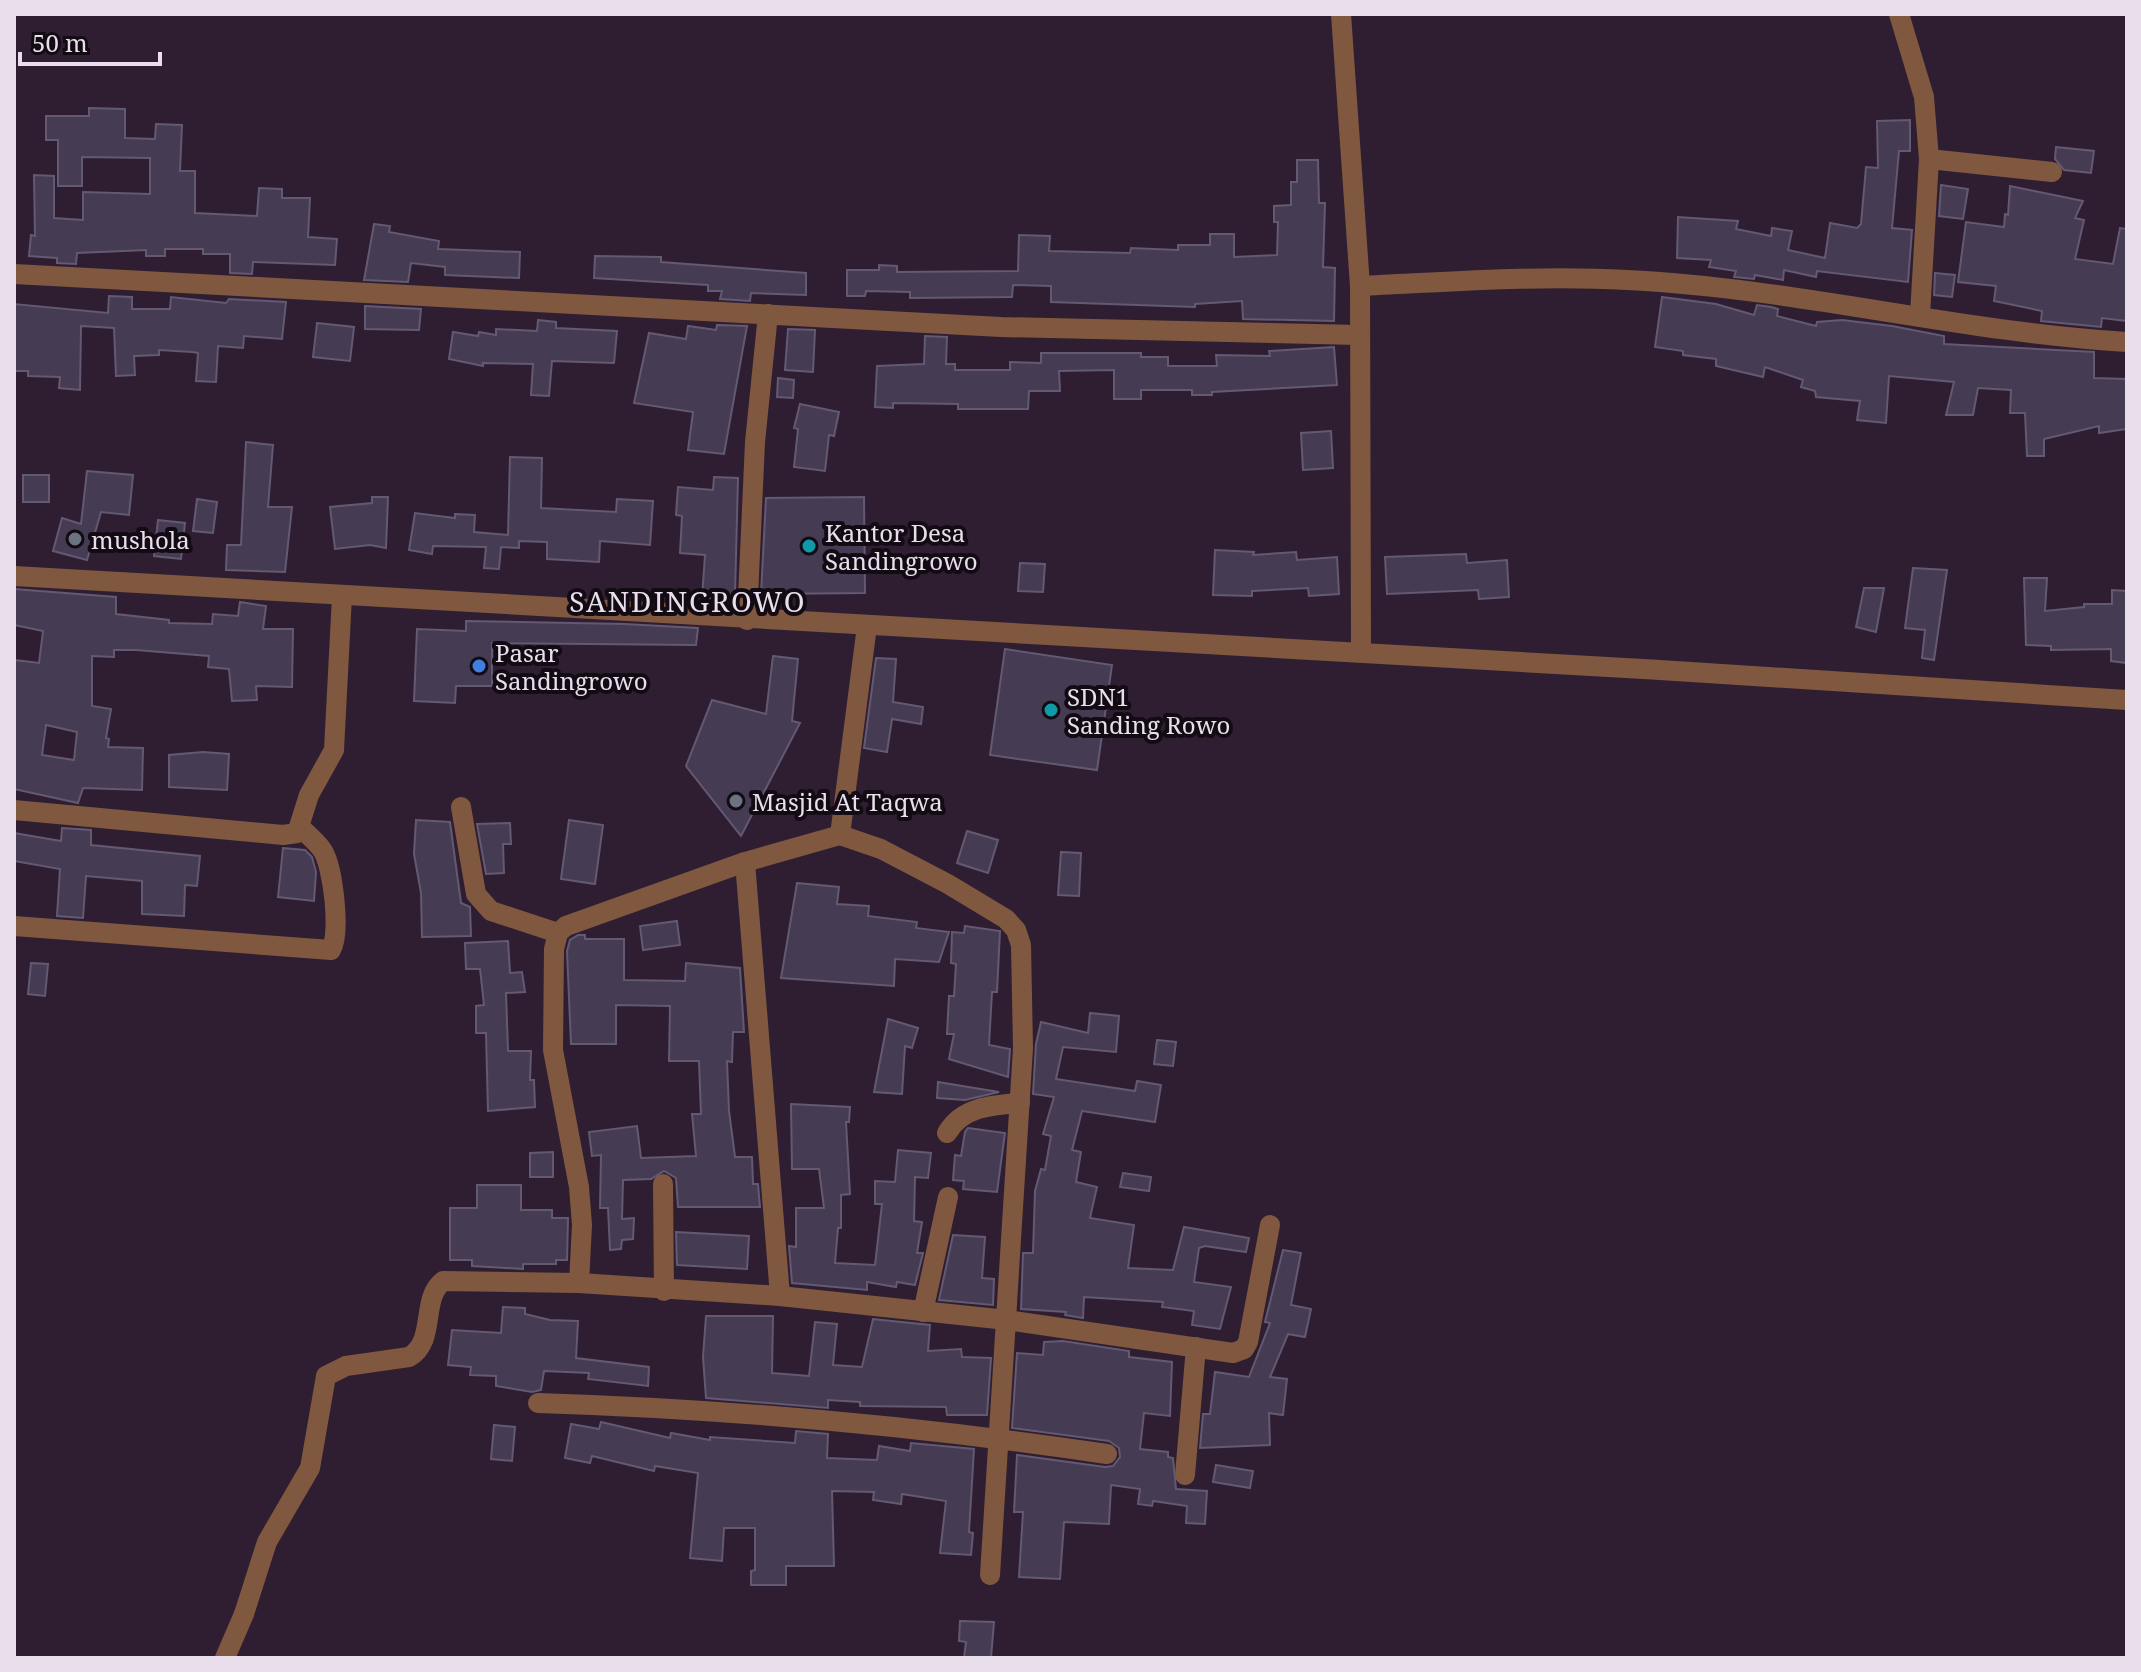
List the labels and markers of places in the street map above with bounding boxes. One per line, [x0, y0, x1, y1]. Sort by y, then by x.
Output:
place label: Kantor Desa Sandingrowo [825, 516, 978, 577]
place label: mushola [91, 523, 190, 556]
marker: mushola [66, 530, 84, 548]
marker: Kantor Desa Sandingrowo [800, 537, 818, 555]
place label: Pasar Sandingrowo [495, 636, 648, 697]
marker: Pasar Sandingrowo [470, 657, 488, 675]
place label: SDN1 Sanding Rowo [1067, 680, 1230, 741]
marker: SDN1 Sanding Rowo [1042, 701, 1060, 719]
place label: Masjid At Taqwa [752, 785, 943, 818]
marker: Masjid At Taqwa [727, 792, 745, 810]

